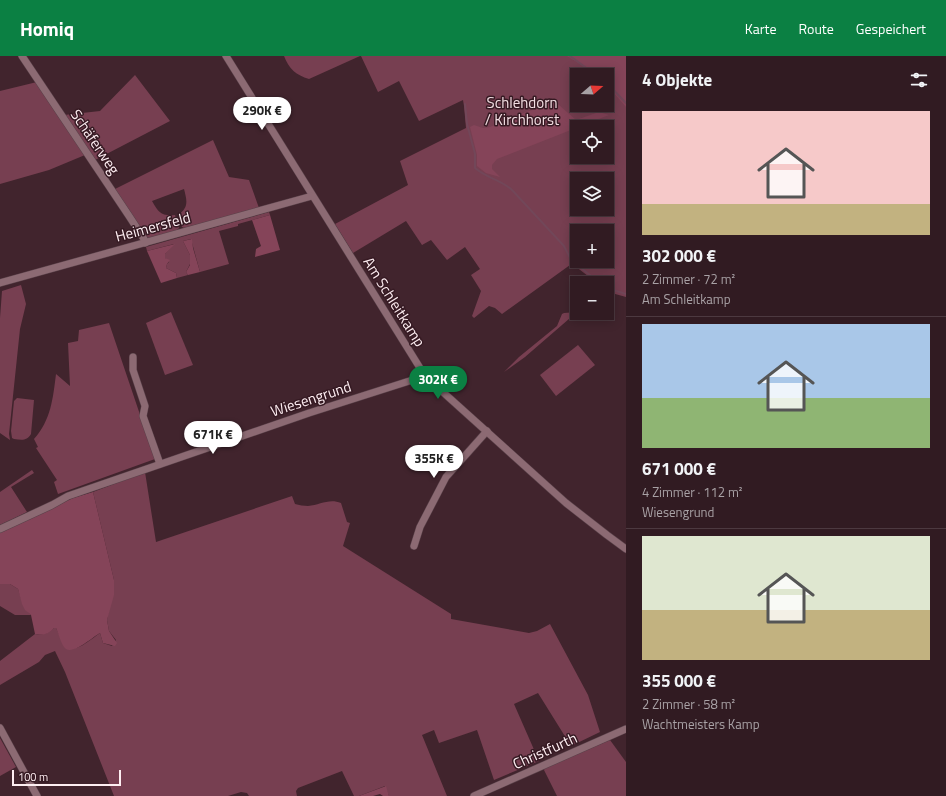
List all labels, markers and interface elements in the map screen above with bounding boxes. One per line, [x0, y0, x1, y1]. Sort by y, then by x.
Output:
text: Homiq [20, 14, 74, 43]
text: Karte [745, 18, 777, 39]
text: Route [799, 18, 834, 39]
text: Gespeichert [856, 18, 926, 39]
text: 4 Objekte [642, 67, 712, 93]
north arrow [570, 68, 614, 112]
map controls [570, 68, 614, 320]
icon: filters [908, 69, 930, 91]
park label: Schlehdorn / Kirchhorst [485, 91, 560, 131]
pin: 290K € [229, 97, 295, 131]
text: 290K € [242, 100, 282, 120]
street label: Schäferweg [65, 104, 126, 179]
button: locate [570, 120, 614, 164]
icon: home [750, 137, 822, 209]
button: layers [570, 172, 614, 216]
street label: Heimersfeld [113, 205, 193, 248]
button: + [570, 224, 614, 268]
text: 302 000 € [642, 243, 716, 269]
street label: Am Schleitkamp [358, 252, 431, 351]
text: 2 Zimmer · 72 m² [642, 269, 735, 289]
button: − [570, 276, 614, 320]
text: Am Schleitkamp [642, 289, 731, 309]
icon: home [750, 350, 822, 422]
pin: 302K € [405, 366, 471, 400]
text: 302K € [418, 369, 458, 389]
street label: Wiesengrund [268, 375, 354, 422]
pin: 671K € [180, 421, 246, 455]
text: 671K € [193, 424, 233, 444]
pin: 355K € [401, 445, 467, 479]
text: 355K € [414, 448, 454, 468]
text: 671 000 € [642, 456, 716, 482]
text: 4 Zimmer · 112 m² [642, 482, 743, 502]
text: Wiesengrund [642, 502, 714, 522]
icon: home [750, 562, 822, 634]
text: 355 000 € [642, 668, 716, 694]
text: 2 Zimmer · 58 m² [642, 694, 735, 714]
text: Wachtmeisters Kamp [642, 714, 760, 734]
street label: Christfurth [509, 726, 581, 775]
scale bar [12, 768, 121, 787]
text: 100 m [18, 769, 48, 785]

